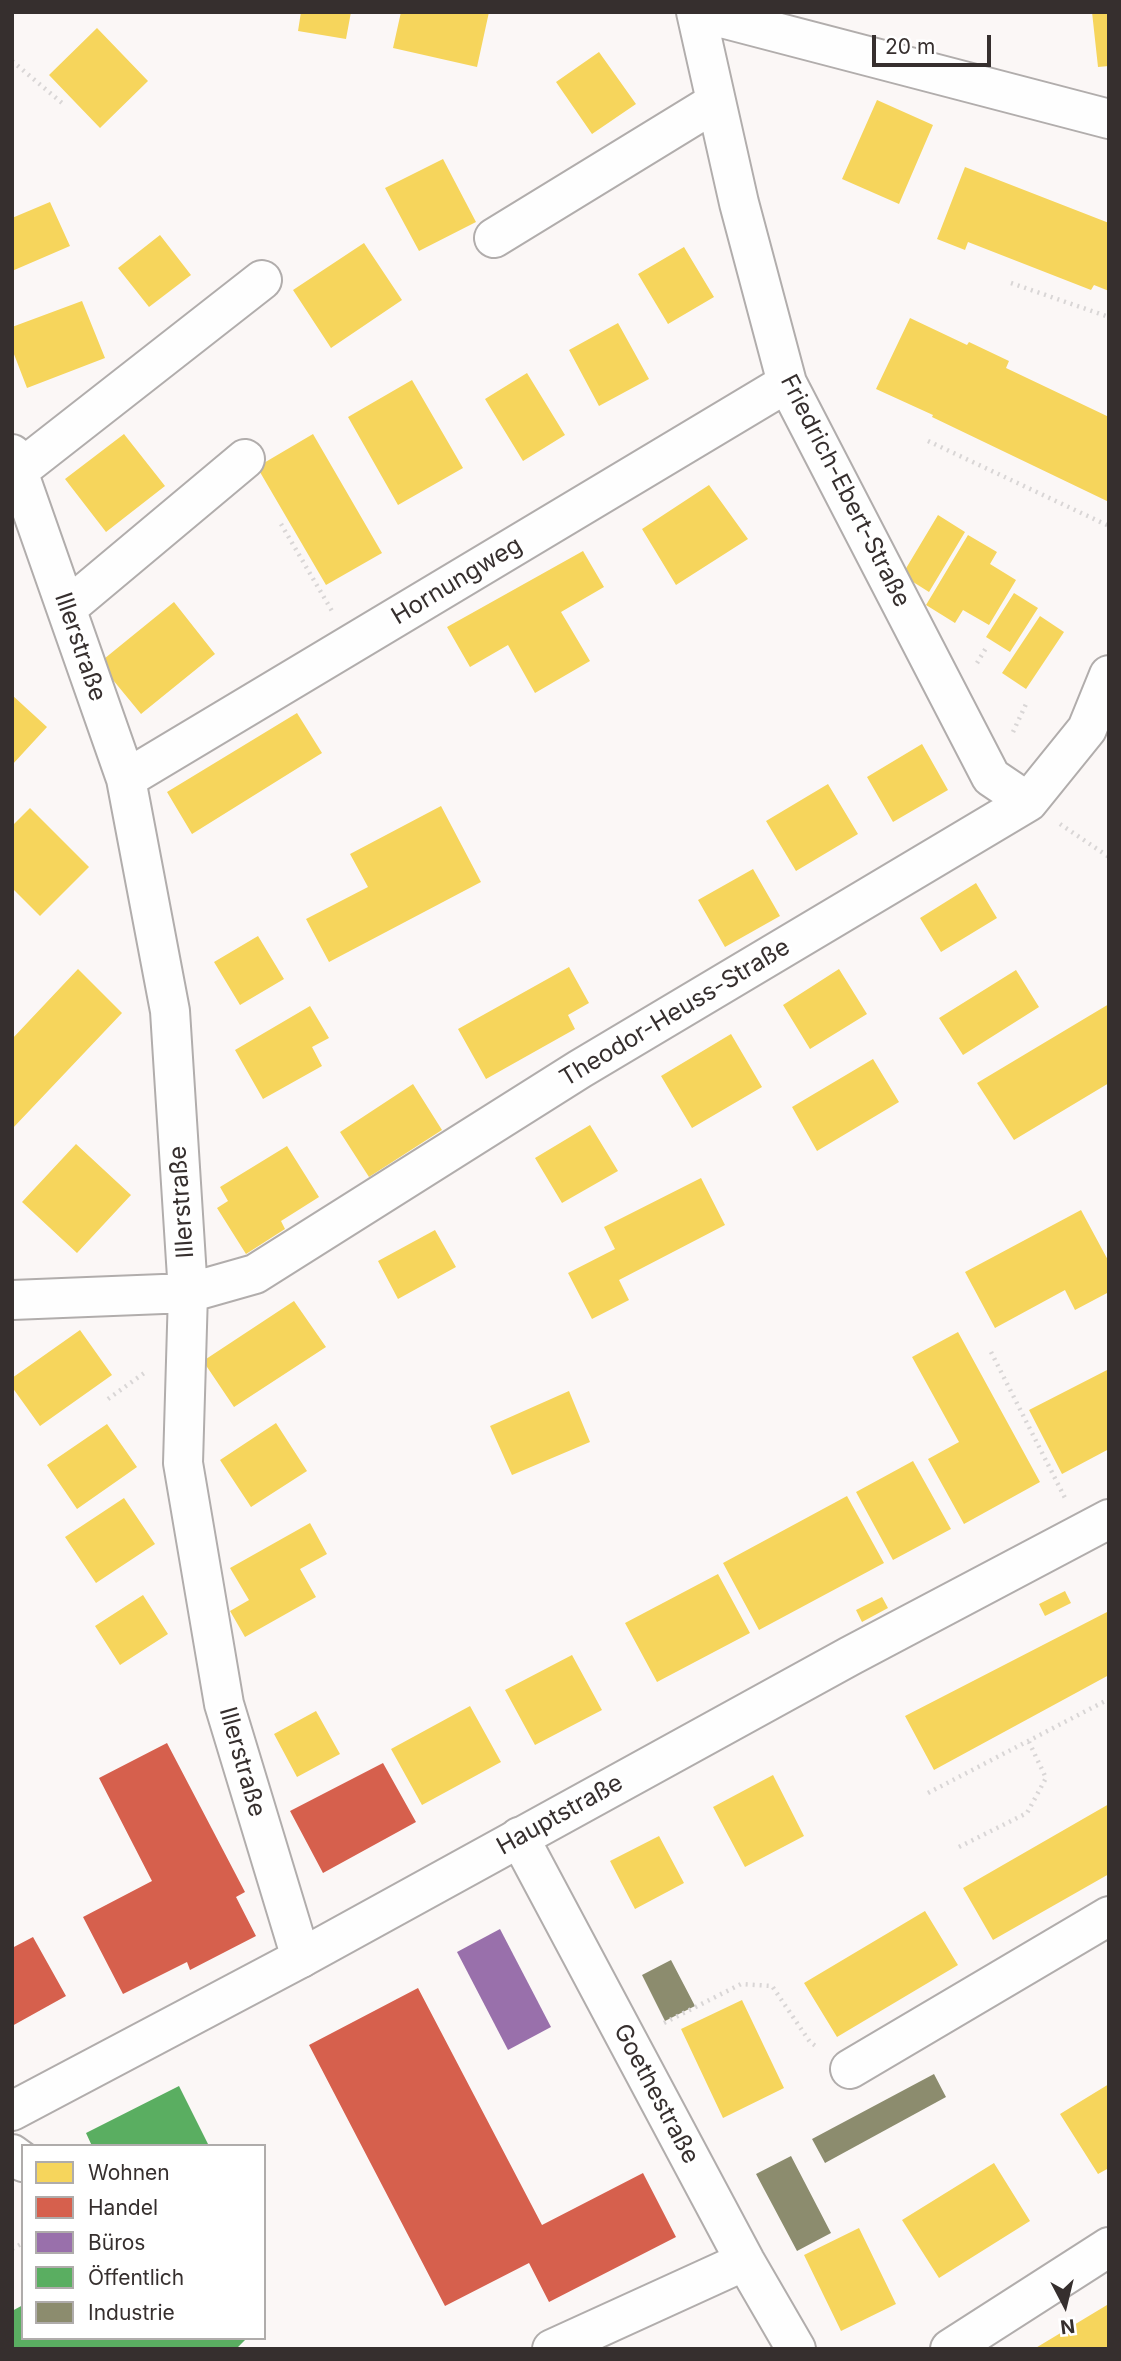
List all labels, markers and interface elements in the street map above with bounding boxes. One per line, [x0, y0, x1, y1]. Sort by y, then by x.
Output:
scale bar [876, 21, 995, 65]
text: 20 m [885, 34, 935, 59]
street label: Friedrich-Ebert-Straße [774, 370, 916, 612]
street label: Hornungweg [387, 531, 527, 631]
street label: Illerstraße [48, 589, 112, 705]
street label: Theodor-Heuss-Straße [555, 933, 795, 1093]
street label: Illerstraße [164, 1145, 200, 1259]
street label: Illerstraße [213, 1704, 271, 1820]
street label: Hauptstraße [492, 1769, 628, 1861]
street label: Goethestraße [607, 2019, 705, 2169]
legend [21, 2144, 266, 2340]
text: Wohnen [88, 2160, 170, 2185]
text: Handel [88, 2195, 158, 2220]
text: Büros [88, 2230, 145, 2255]
text: Öffentlich [88, 2265, 184, 2290]
north arrow [1030, 2270, 1100, 2340]
text: Industrie [88, 2300, 175, 2325]
text: N [1059, 2314, 1076, 2339]

